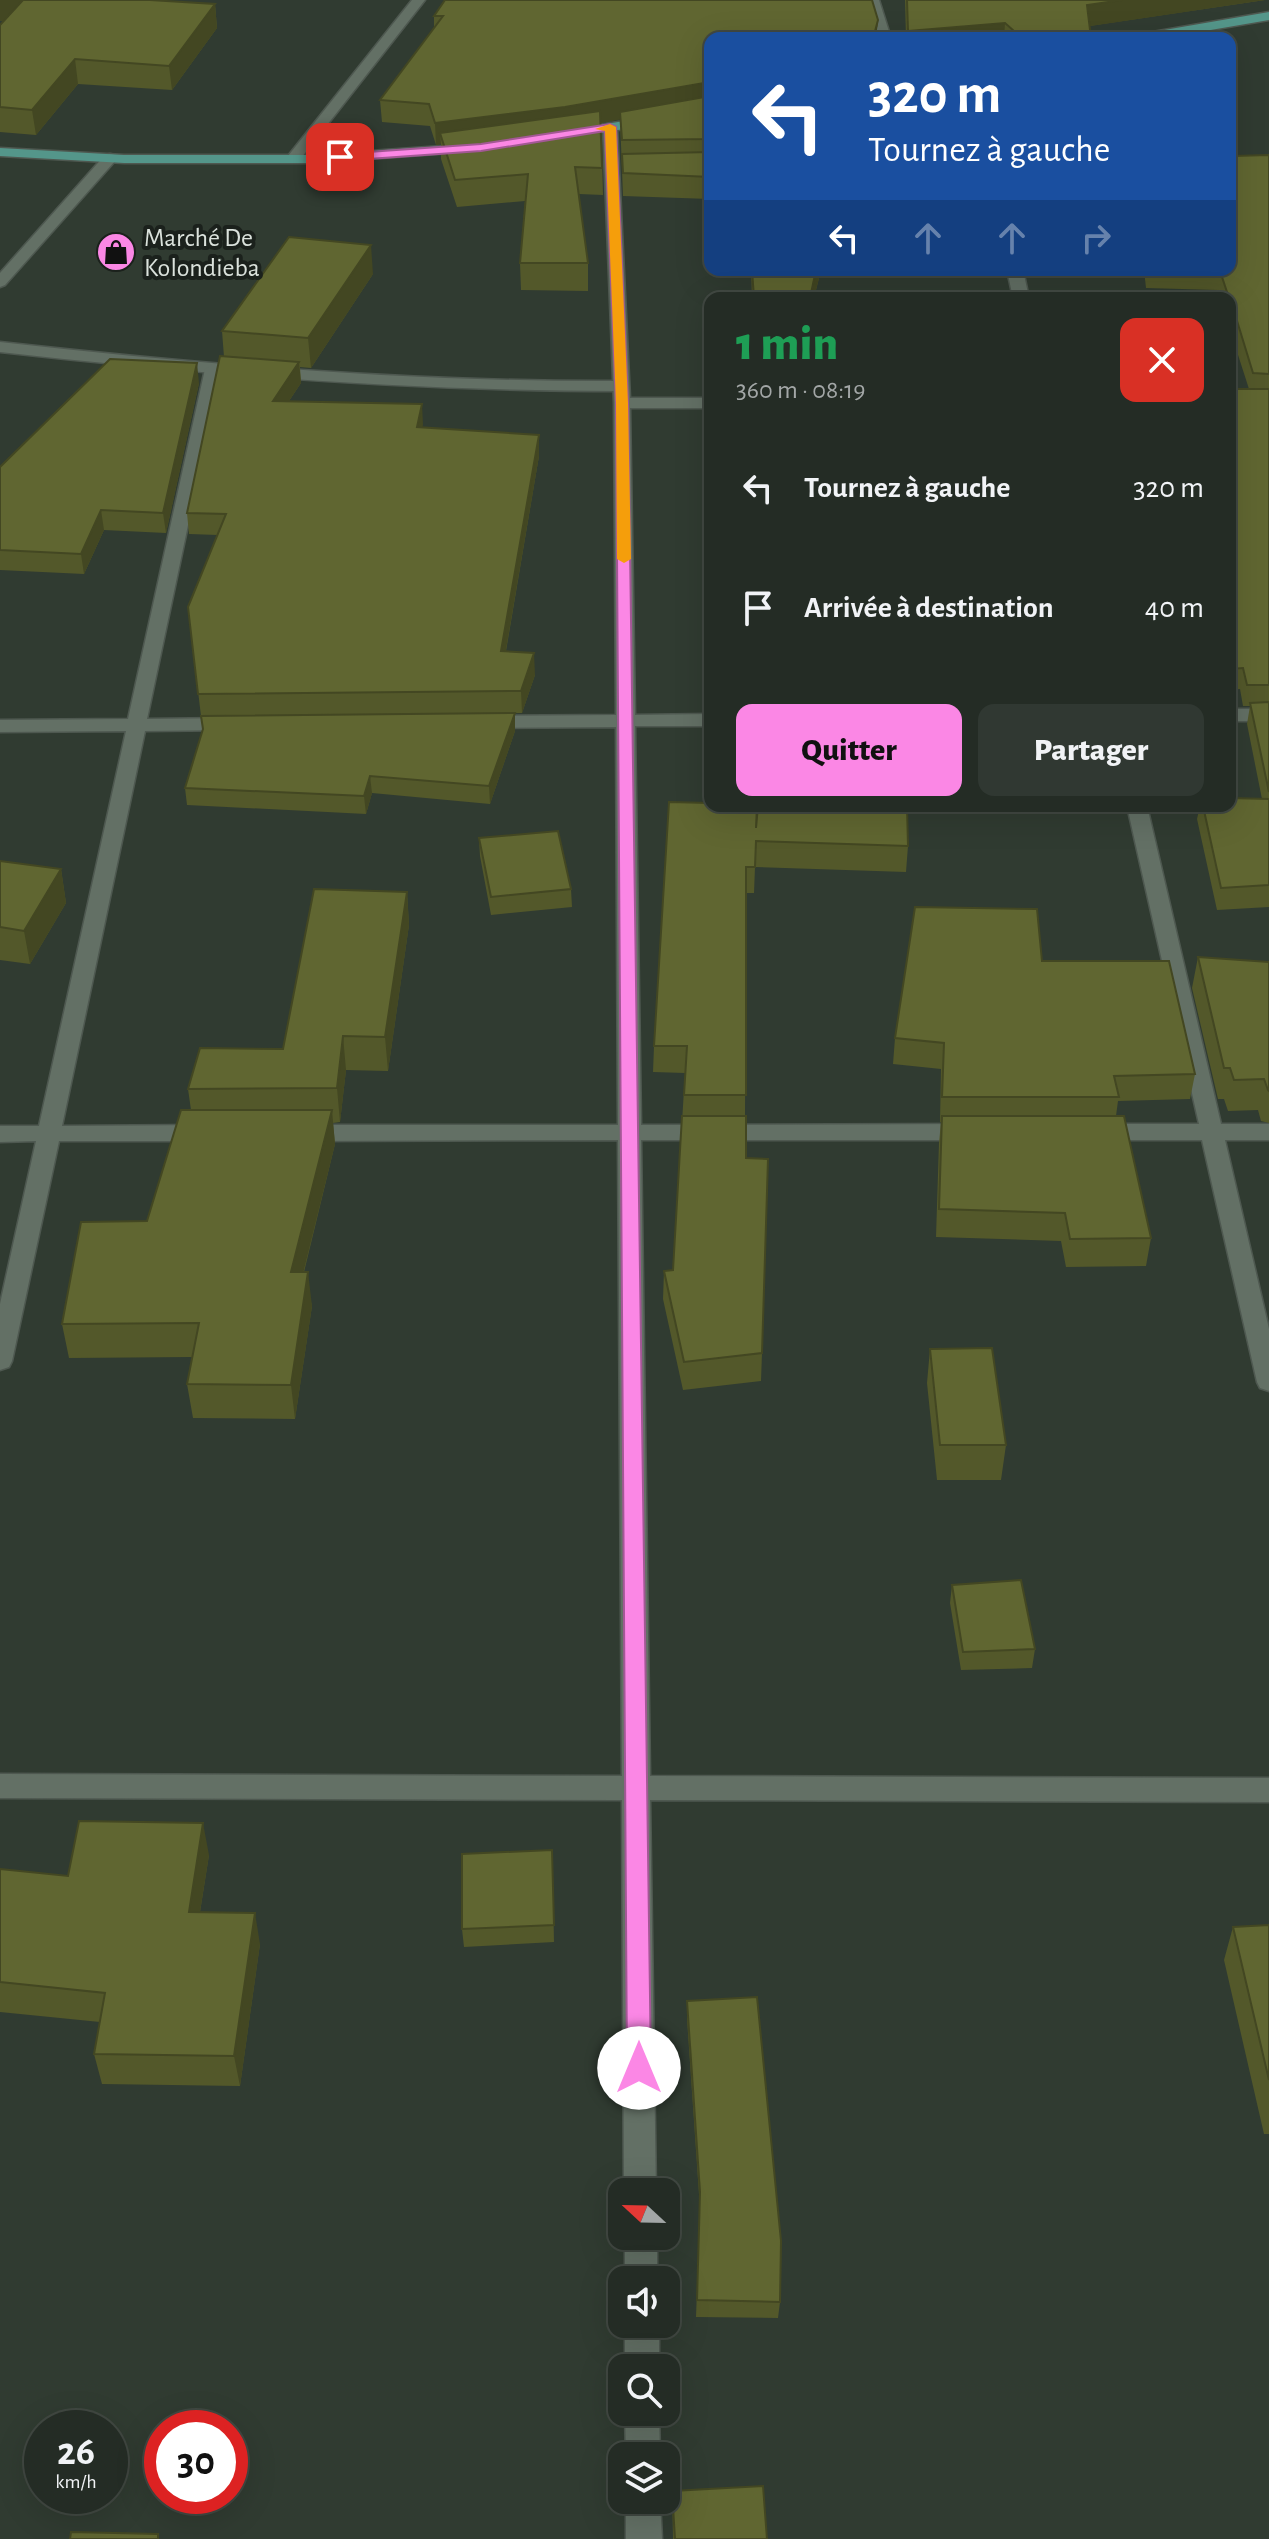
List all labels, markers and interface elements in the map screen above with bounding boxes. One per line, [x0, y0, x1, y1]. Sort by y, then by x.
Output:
icon: left [736, 64, 840, 168]
text: 320 m [868, 67, 1001, 123]
pin [306, 123, 374, 191]
text: Tournez à gauche [868, 132, 1110, 168]
icon: arrive [318, 135, 362, 179]
icon: left [822, 216, 866, 260]
icon: ahead [906, 216, 950, 260]
icon: ahead [990, 216, 1034, 260]
icon: right [1074, 216, 1118, 260]
place label: Marché De Kolondieba [144, 225, 260, 281]
shop icon: Marché De Kolondieba [95, 231, 137, 273]
button: close [1120, 318, 1204, 402]
text: 1 min [736, 321, 838, 369]
text: 360 m · 08:19 [736, 377, 865, 403]
icon: left [736, 466, 780, 510]
text: Tournez à gauche [804, 473, 1011, 503]
text: 320 m [1133, 473, 1204, 503]
icon: arrive [736, 586, 780, 630]
text: Arrivée à destination [804, 593, 1054, 623]
text: 40 m [1145, 593, 1204, 623]
button: Quitter [736, 704, 962, 796]
button: Partager [978, 704, 1204, 796]
position arrow [597, 2026, 681, 2110]
north arrow [608, 2178, 680, 2250]
map controls [608, 2178, 680, 2514]
button: sound [608, 2266, 680, 2338]
button: search [608, 2354, 680, 2426]
speed limit sign: 30 [144, 2410, 248, 2514]
text: 26 [57, 2432, 95, 2472]
button: layers [608, 2442, 680, 2514]
text: km/h [55, 2472, 97, 2492]

